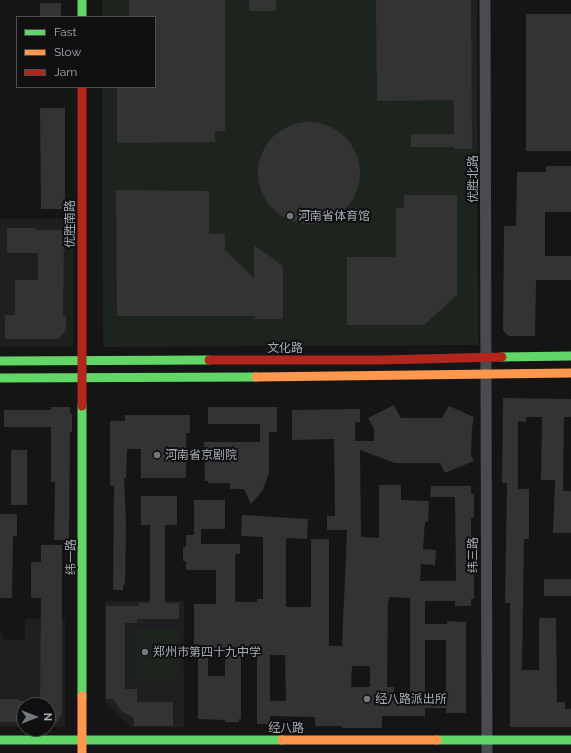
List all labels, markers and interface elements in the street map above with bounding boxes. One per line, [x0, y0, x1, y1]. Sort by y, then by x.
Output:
legend [16, 16, 156, 88]
text: Fast [54, 25, 77, 39]
text: Slow [54, 45, 81, 59]
text: Jam [54, 65, 77, 79]
street label: 优胜北路 [466, 155, 480, 203]
street label: 优胜南路 [63, 200, 77, 248]
place label: 河南省体育馆 [298, 209, 370, 223]
marker: 河南省体育馆 [285, 211, 295, 221]
street label: 文化路 [267, 341, 303, 355]
place label: 河南省京剧院 [165, 448, 237, 462]
marker: 河南省京剧院 [152, 450, 162, 460]
street label: 纬三路 [466, 537, 480, 573]
street label: 纬一路 [64, 539, 78, 575]
place label: 郑州市第四十九中学 [153, 645, 261, 659]
marker: 郑州市第四十九中学 [140, 647, 150, 657]
place label: 经八路派出所 [375, 692, 447, 706]
marker: 经八路派出所 [362, 694, 372, 704]
north arrow [16, 697, 56, 737]
text: N [41, 713, 54, 721]
street label: 经八路 [268, 721, 304, 735]

